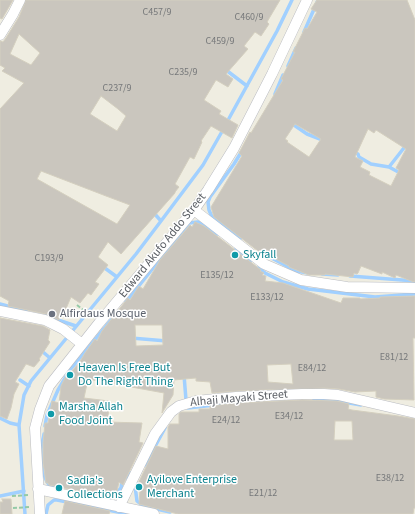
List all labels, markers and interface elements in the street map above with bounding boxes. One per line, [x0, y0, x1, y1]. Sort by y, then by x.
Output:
house number: C457/9 [142, 7, 172, 19]
house number: C460/9 [234, 12, 264, 24]
house number: C459/9 [205, 36, 235, 48]
house number: C235/9 [168, 67, 198, 79]
house number: C237/9 [102, 83, 132, 95]
street label: Edward Akufo Addo Street [116, 191, 210, 301]
place label: Skyfall [243, 248, 276, 262]
marker: Skyfall [230, 250, 240, 260]
house number: C193/9 [34, 253, 64, 265]
house number: E135/12 [200, 270, 234, 282]
house number: E133/12 [250, 292, 284, 304]
place label: Alfirdaus Mosque [60, 307, 146, 321]
marker: Alfirdaus Mosque [47, 309, 57, 319]
house number: E81/12 [380, 352, 408, 364]
place label: Heaven Is Free But Do The Right Thing [78, 361, 173, 389]
house number: E84/12 [298, 363, 326, 375]
marker: Heaven Is Free But Do The Right Thing [65, 370, 75, 380]
street label: Alhaji Mayaki Street [190, 388, 288, 410]
place label: Marsha Allah Food Joint [59, 400, 123, 428]
marker: Marsha Allah Food Joint [46, 409, 56, 419]
house number: E34/12 [275, 411, 303, 423]
house number: E24/12 [212, 415, 240, 427]
place label: Ayilove Enterprise Merchant [147, 473, 237, 501]
house number: E38/12 [376, 473, 404, 485]
place label: Sadia's Collections [67, 474, 123, 502]
marker: Ayilove Enterprise Merchant [134, 482, 144, 492]
marker: Sadia's Collections [54, 483, 64, 493]
house number: E21/12 [249, 488, 277, 500]

